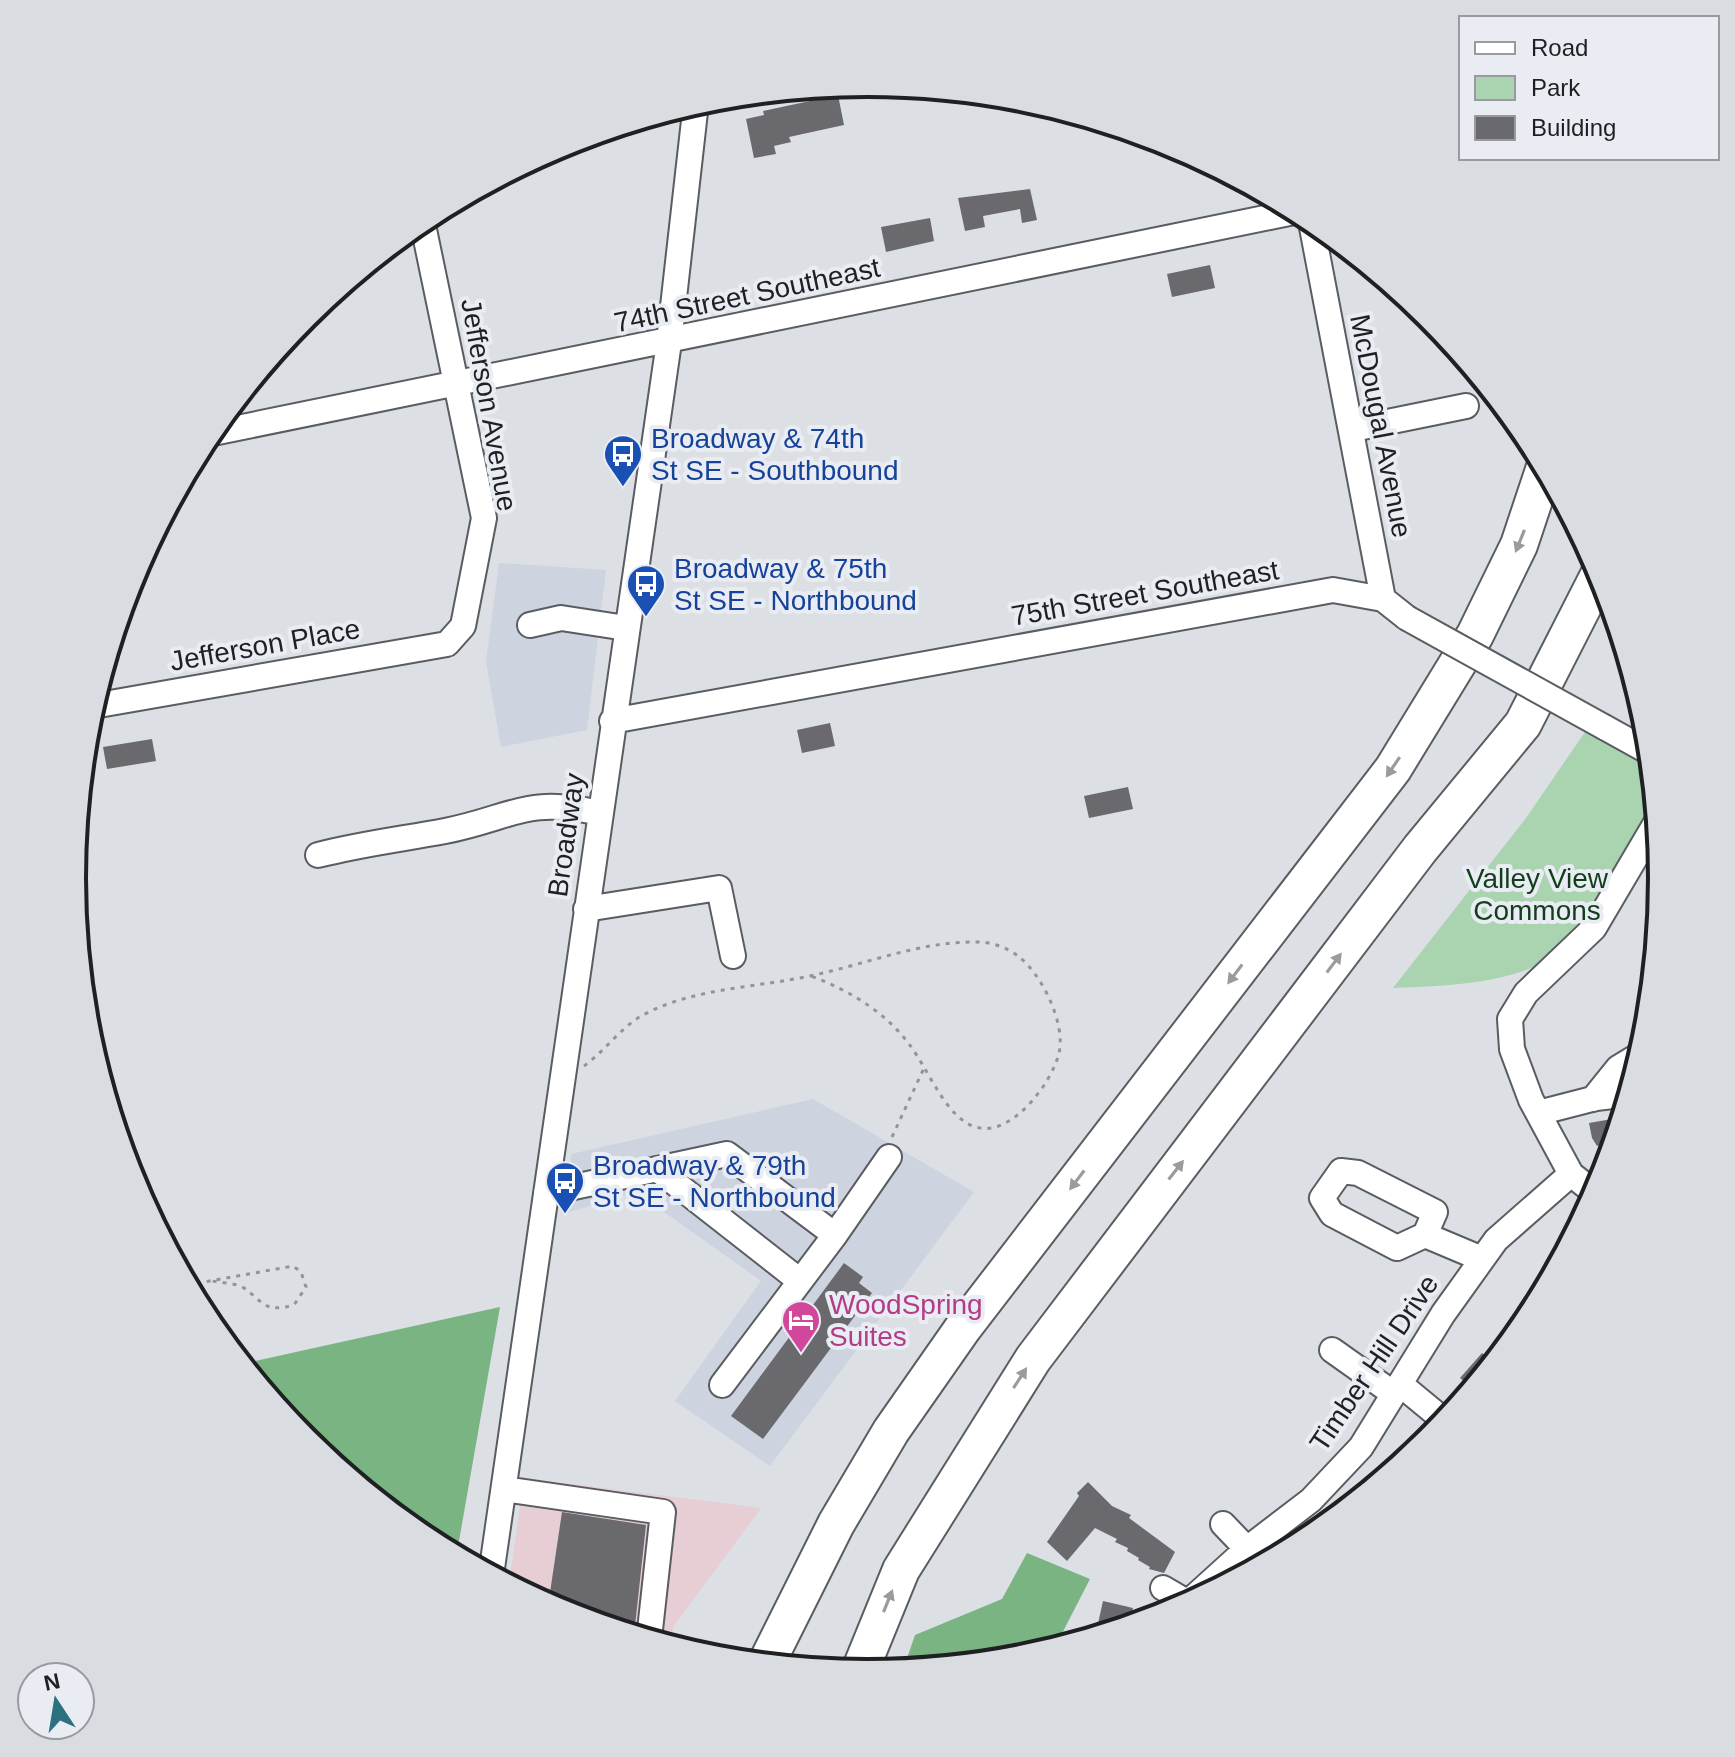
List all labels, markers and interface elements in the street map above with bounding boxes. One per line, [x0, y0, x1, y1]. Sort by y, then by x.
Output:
legend [1459, 16, 1719, 160]
text: Road [1531, 34, 1588, 61]
text: Park [1531, 74, 1581, 101]
text: Building [1531, 114, 1616, 141]
street label: 74th Street Southeast [611, 252, 883, 338]
street label: Jefferson Avenue [455, 296, 523, 514]
street label: McDougal Avenue [1344, 312, 1418, 540]
place label: Broadway & 74th St SE - Southbound [651, 423, 899, 486]
bus stop icon: Broadway & 74th St SE - Southbound [602, 433, 644, 488]
one-way arrow [1513, 529, 1526, 553]
place label: Broadway & 75th St SE - Northbound [674, 553, 917, 616]
street label: 75th Street Southeast [1009, 554, 1281, 632]
bus stop icon: Broadway & 75th St SE - Northbound [625, 563, 667, 618]
street label: Jefferson Place [168, 613, 362, 677]
one-way arrow [1386, 757, 1401, 778]
street label: Broadway [542, 771, 590, 899]
park label: Valley View Commons [1466, 863, 1609, 926]
one-way arrow [1326, 952, 1342, 974]
one-way arrow [1228, 964, 1244, 984]
place label: Broadway & 79th St SE - Northbound [593, 1150, 836, 1213]
bus stop icon: Broadway & 79th St SE - Northbound [544, 1160, 586, 1215]
one-way arrow [1168, 1160, 1184, 1180]
one-way arrow [1069, 1170, 1086, 1191]
street label: Timber Hill Drive [1304, 1269, 1444, 1457]
place label: WoodSpring Suites [829, 1289, 983, 1352]
hotel icon: WoodSpring Suites [780, 1299, 822, 1354]
one-way arrow [1013, 1367, 1028, 1388]
one-way arrow [882, 1589, 895, 1613]
north arrow [16, 1661, 96, 1741]
text: N [42, 1668, 62, 1696]

